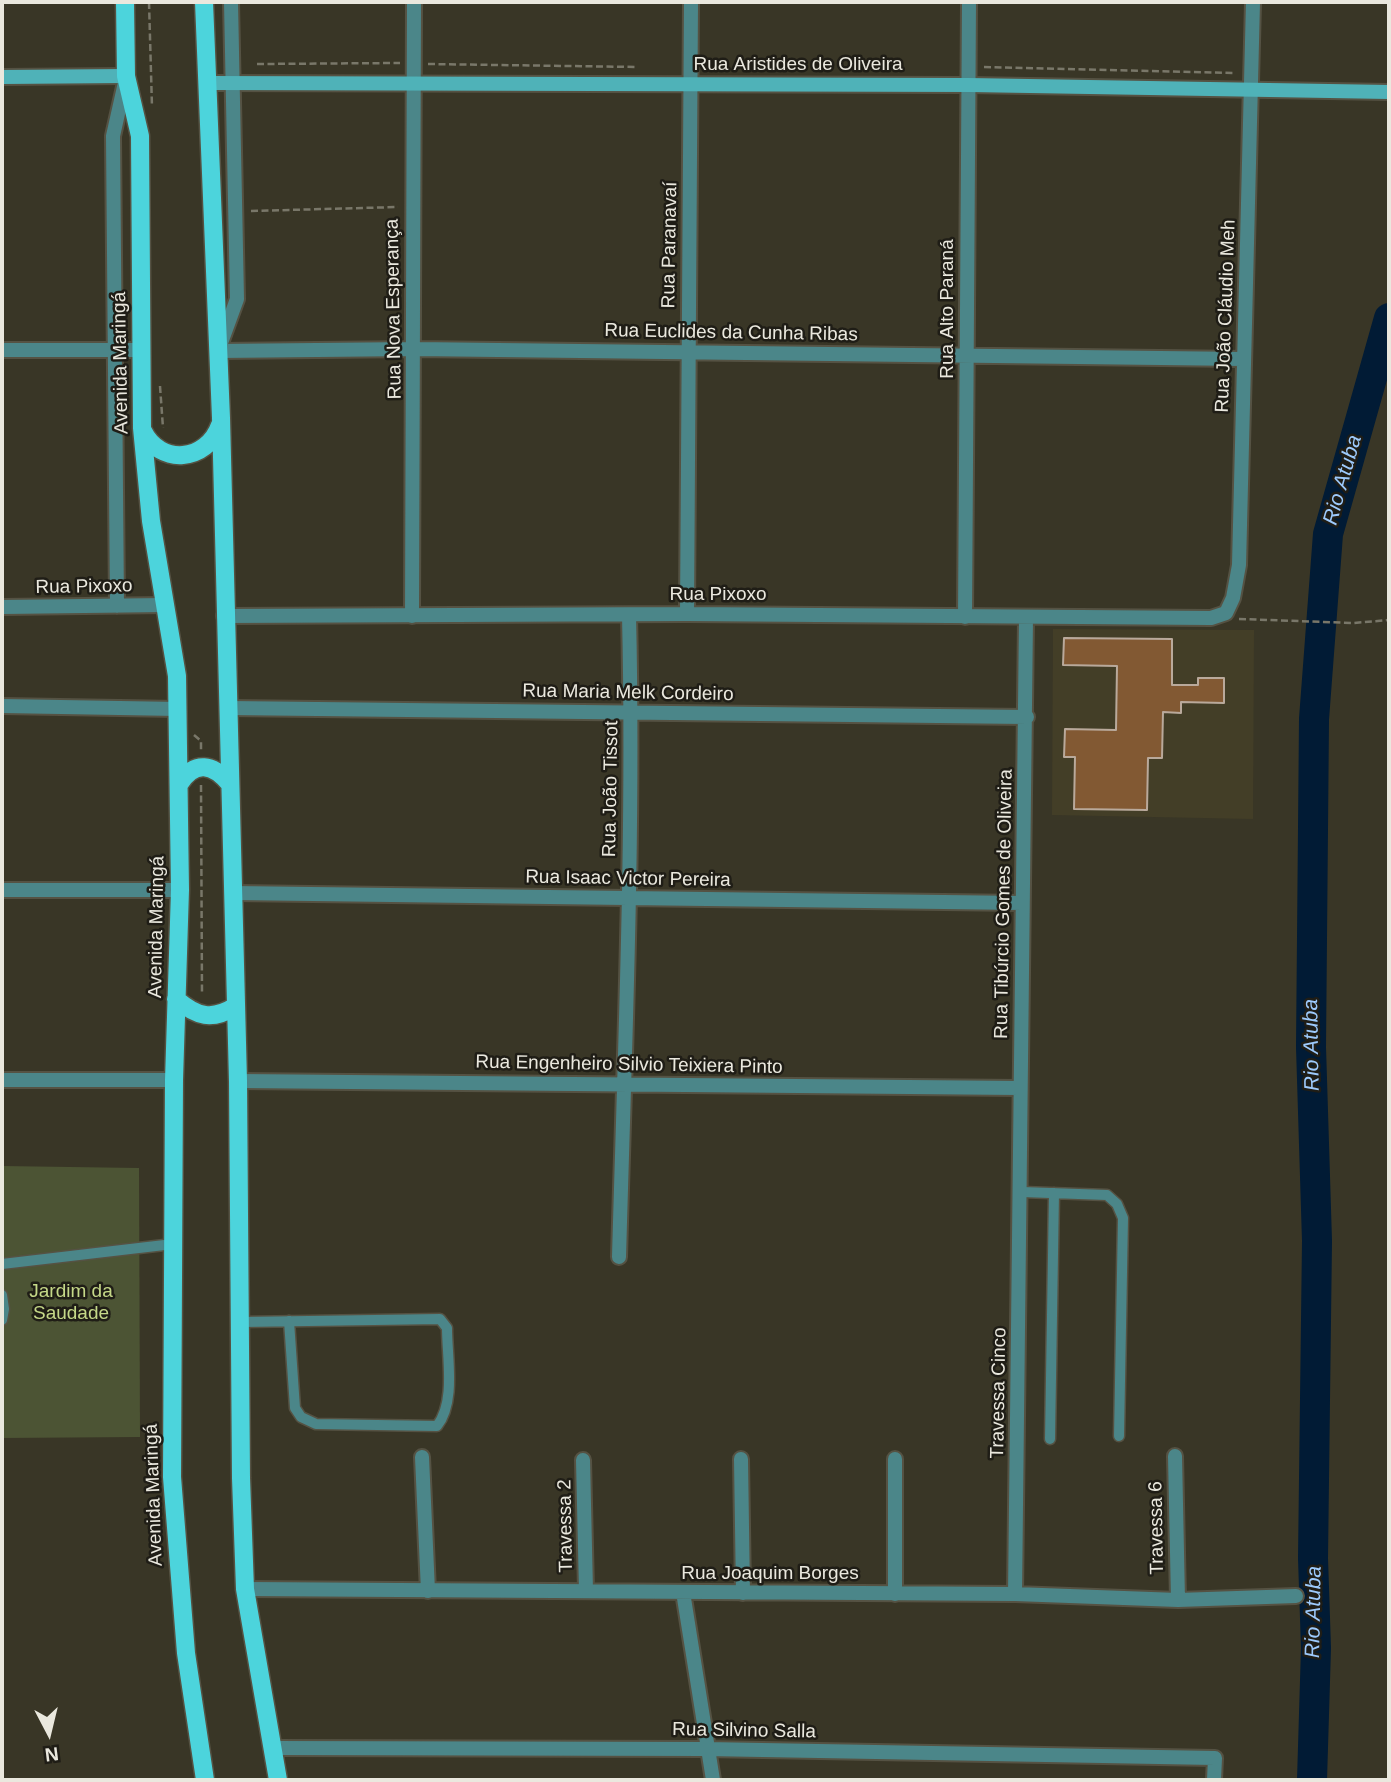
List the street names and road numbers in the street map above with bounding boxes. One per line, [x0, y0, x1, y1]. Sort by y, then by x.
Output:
street label: Rua Aristides de Oliveira [693, 54, 903, 76]
street label: Rua Paranavaí [657, 181, 683, 309]
street label: Rua Nova Esperança [381, 219, 407, 399]
street label: Rua João Cláudio Meh [1211, 219, 1241, 413]
street label: Rua Alto Paraná [937, 239, 959, 379]
street label: Avenida Maringá [108, 292, 134, 434]
street label: Rua Euclides da Cunha Ribas [604, 319, 858, 347]
street label: Rua Pixoxo [35, 575, 133, 599]
street label: Rua Pixoxo [669, 584, 767, 606]
street label: Rua Maria Melk Cordeiro [522, 680, 734, 706]
street label: Rua João Tissot [598, 721, 624, 857]
street label: Rua Tibúrcio Gomes de Oliveira [990, 769, 1018, 1039]
street label: Avenida Maringá [144, 856, 170, 998]
street label: Rua Isaac Victor Pereira [525, 866, 731, 892]
street label: Rua Engenheiro Silvio Teixiera Pinto [475, 1051, 783, 1079]
street label: Travessa Cinco [986, 1327, 1012, 1459]
street label: Avenida Maringá [140, 1424, 168, 1566]
street label: Travessa 2 [554, 1479, 578, 1573]
street label: Travessa 6 [1145, 1481, 1169, 1575]
street label: Rua Joaquim Borges [681, 1563, 859, 1585]
street label: Rua Silvino Salla [672, 1718, 816, 1744]

